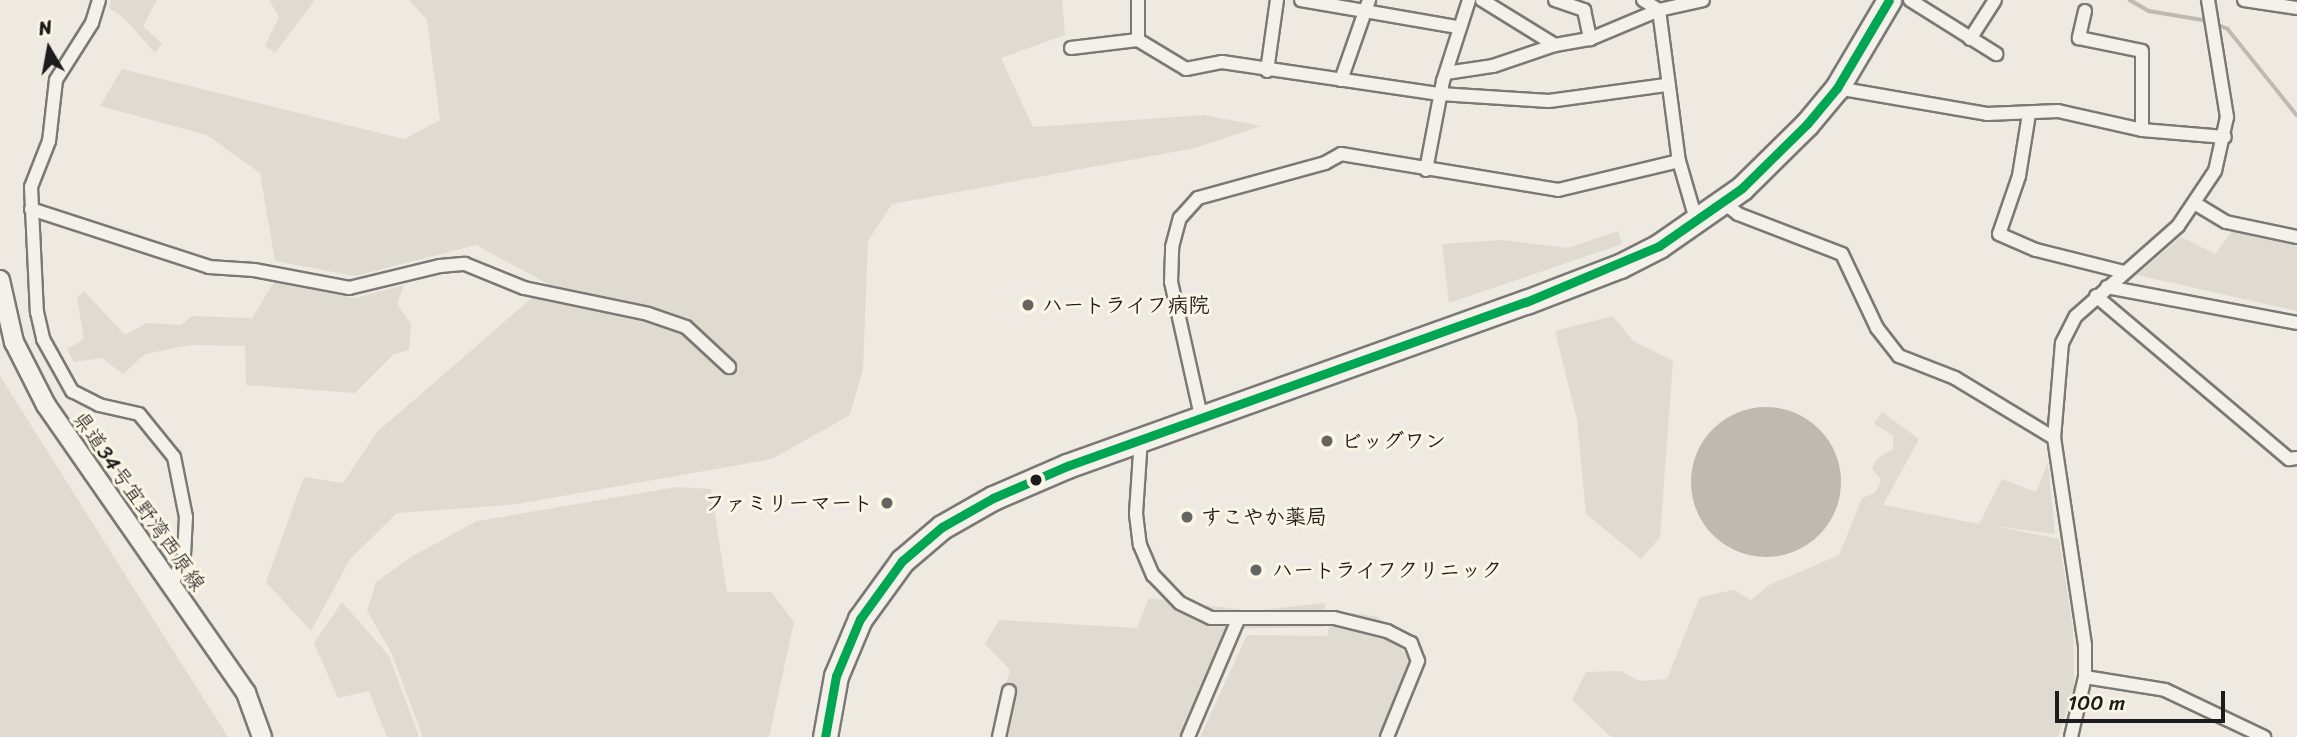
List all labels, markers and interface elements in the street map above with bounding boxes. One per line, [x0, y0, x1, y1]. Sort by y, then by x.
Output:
text: N [36, 10, 55, 45]
north arrow [14, 14, 84, 84]
place label: ハートライフ病院 [1042, 292, 1210, 318]
marker: ハートライフ病院 [1020, 297, 1036, 313]
street label: 県道34号宜野湾西原線 [67, 406, 211, 596]
place label: ビッグワン [1341, 428, 1446, 454]
marker: ビッグワン [1319, 433, 1335, 449]
unlabelled marker [1029, 473, 1043, 487]
place label: ファミリーマート [705, 490, 873, 516]
marker: ファミリーマート [879, 495, 895, 511]
place label: すこやか薬局 [1201, 504, 1327, 530]
marker: すこやか薬局 [1179, 509, 1195, 525]
place label: ハートライフクリニック [1272, 557, 1503, 583]
marker: ハートライフクリニック [1246, 560, 1266, 580]
scale bar [2059, 678, 2229, 722]
text: 100 m [2068, 684, 2125, 722]

